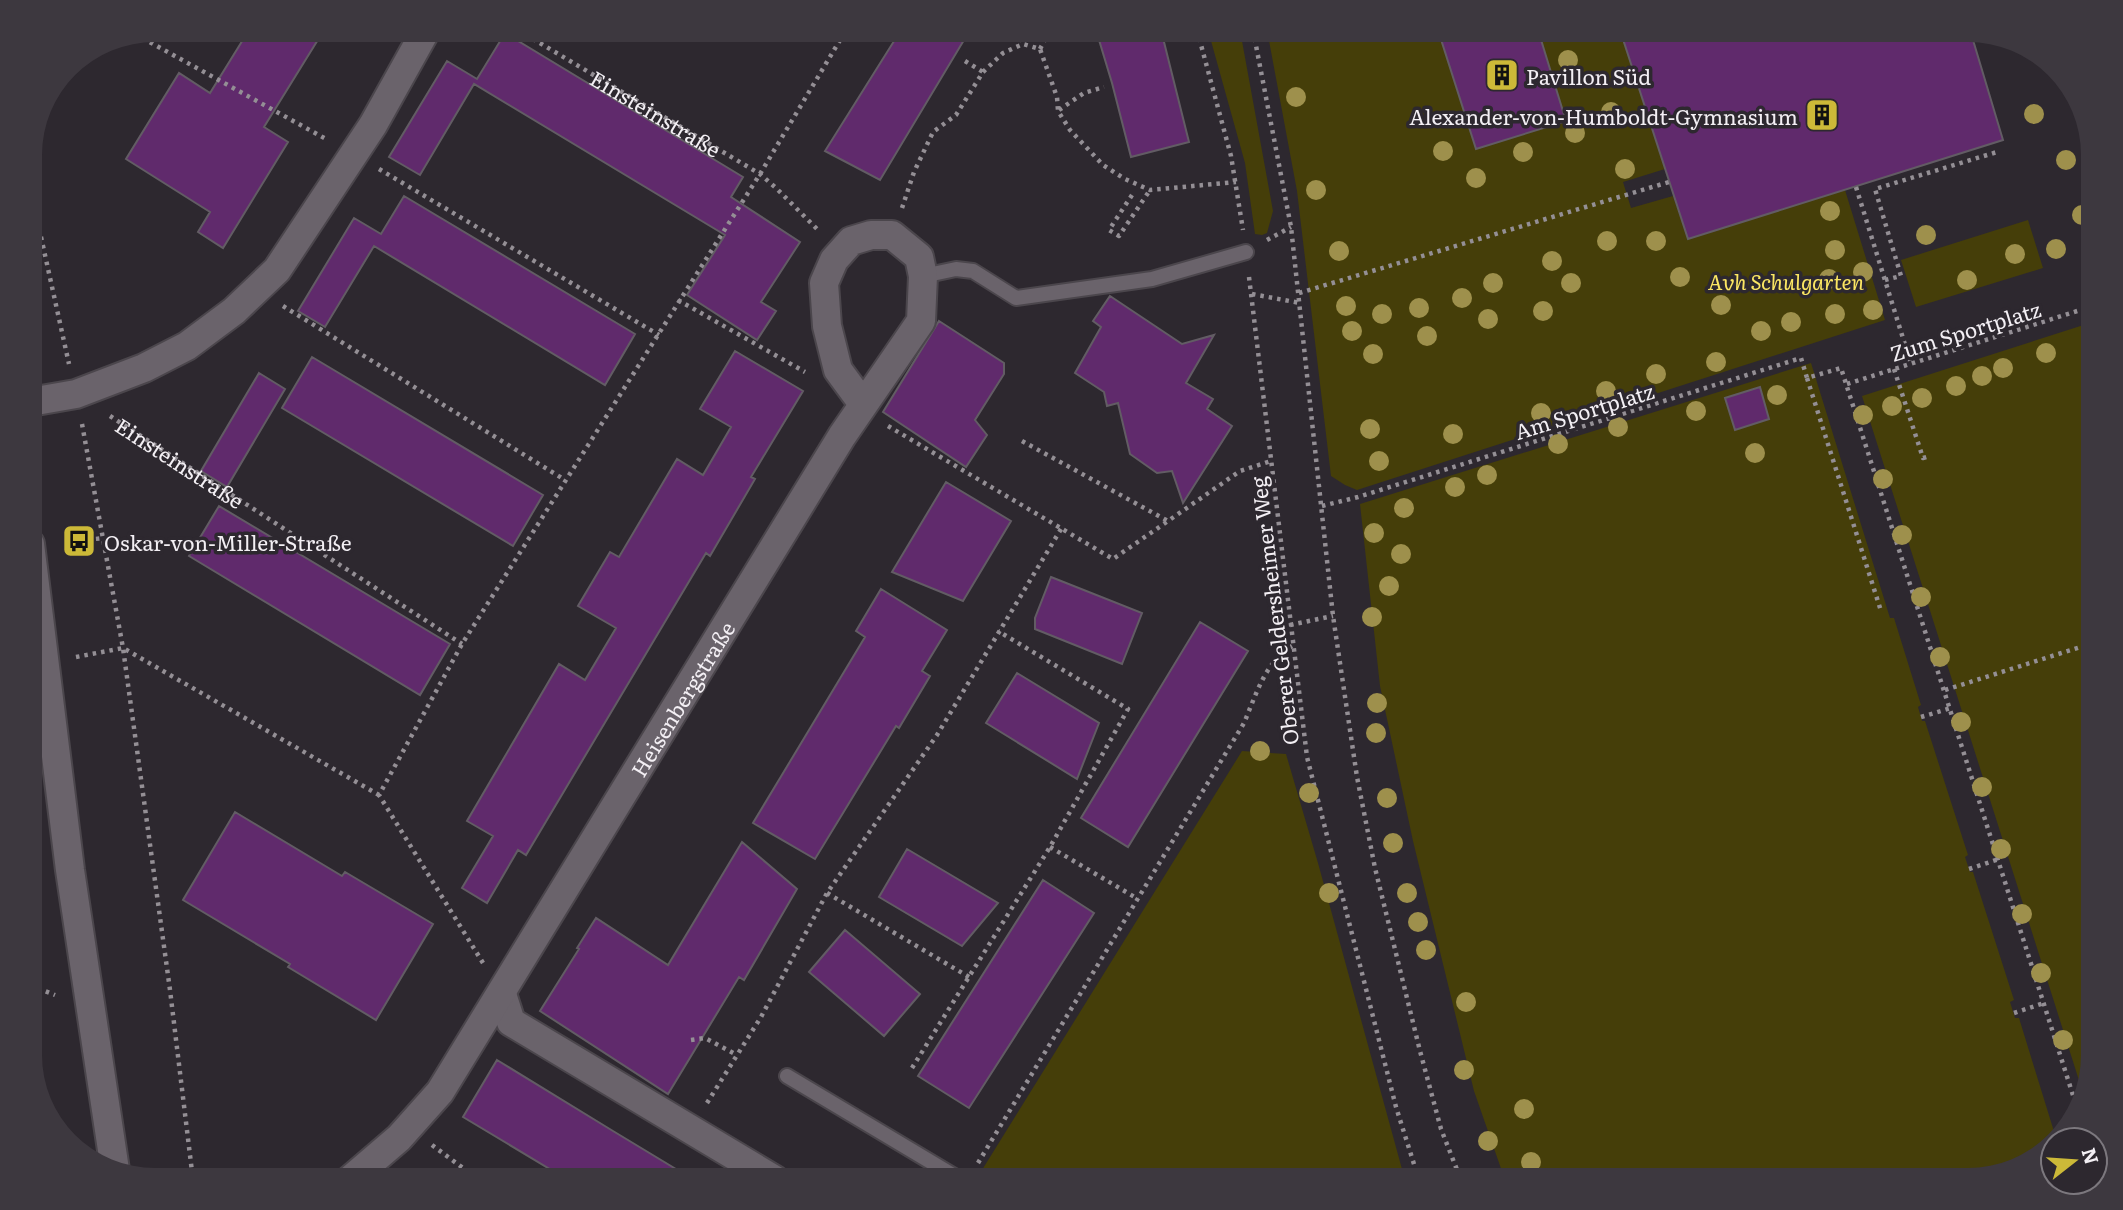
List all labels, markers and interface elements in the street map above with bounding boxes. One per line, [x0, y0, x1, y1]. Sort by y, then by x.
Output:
building icon: Pavillon Süd [1483, 56, 1521, 94]
place label: Pavillon Süd [1526, 60, 1651, 91]
street label: Einsteinstraße [585, 61, 728, 163]
building icon: Alexander-von-Humboldt-Gymnasium [1803, 96, 1841, 134]
place label: Alexander-von-Humboldt-Gymnasium [1409, 100, 1798, 131]
park label: Avh Schulgarten [1708, 265, 1865, 296]
street label: Zum Sportplatz [1886, 292, 2044, 368]
street label: Am Sportplatz [1511, 374, 1657, 446]
street label: Einsteinstraße [110, 409, 251, 515]
street label: Oberer Geldersheimer Weg [1241, 475, 1305, 747]
bus stop icon: Oskar-von-Miller-Straße [60, 522, 98, 560]
place label: Oskar-von-Miller-Straße [104, 526, 352, 557]
street label: Heisenbergstraße [622, 614, 741, 782]
north arrow [2039, 1126, 2109, 1196]
text: N [2075, 1144, 2107, 1168]

